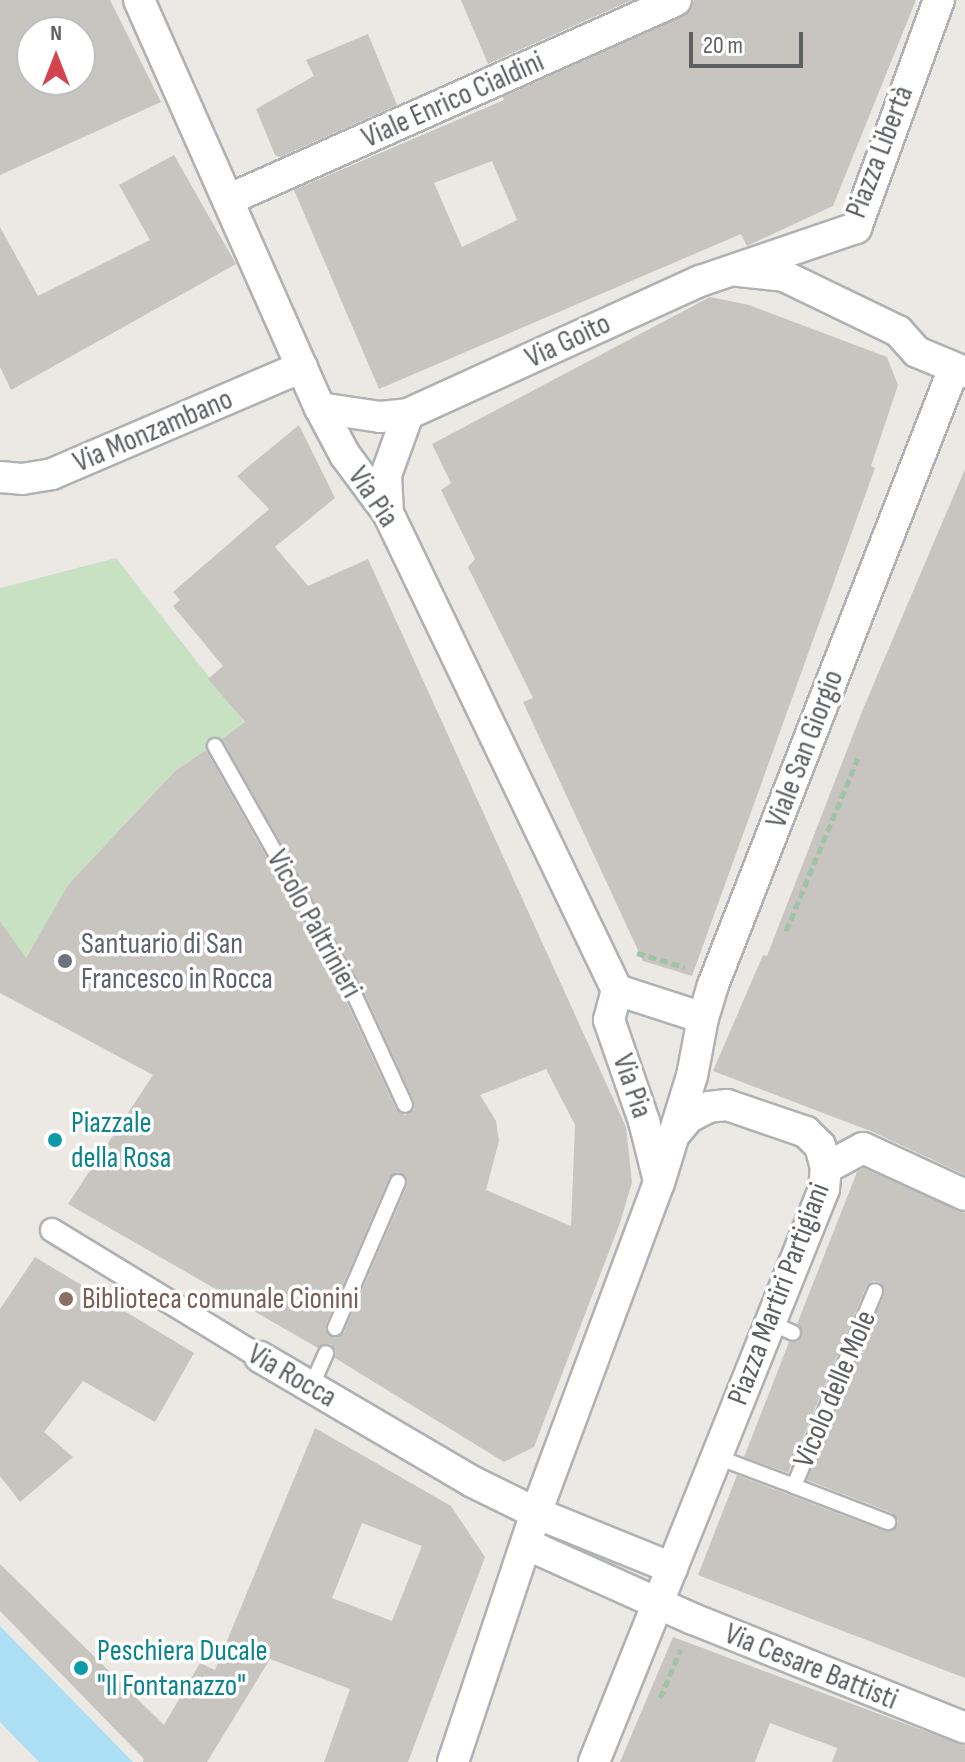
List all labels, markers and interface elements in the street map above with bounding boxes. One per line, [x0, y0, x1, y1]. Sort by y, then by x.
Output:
north arrow [16, 16, 96, 96]
scale bar [693, 16, 807, 66]
text: N [50, 20, 62, 47]
text: 20 m [703, 31, 743, 60]
street label: Viale Enrico Cialdini [356, 44, 550, 156]
street label: Piazza Libertà [838, 81, 922, 223]
street label: Via Goito [520, 306, 616, 376]
street label: Via Monzambano [68, 381, 238, 481]
street label: Via Pia [340, 460, 406, 534]
street label: Viale San Giorgio [758, 665, 852, 833]
street label: Vicolo Paltrinieri [259, 844, 369, 1004]
place label: Santuario di San Francesco in Rocca [81, 926, 273, 996]
marker: Santuario di San Francesco in Rocca [56, 952, 74, 970]
street label: Via Pia [604, 1049, 660, 1123]
place label: Piazzale della Rosa [71, 1105, 171, 1176]
marker: Piazzale della Rosa [46, 1131, 64, 1149]
street label: Piazza Martiri Partigiani [720, 1178, 838, 1410]
place label: Biblioteca comunale Cionini [82, 1281, 359, 1317]
marker: Biblioteca comunale Cionini [57, 1290, 75, 1308]
street label: Vicolo delle Mole [786, 1305, 884, 1473]
street label: Via Rocca [241, 1336, 343, 1416]
street label: Via Cesare Battisti [719, 1616, 903, 1718]
place label: Peschiera Ducale "Il Fontanazzo" [97, 1633, 268, 1704]
marker: Peschiera Ducale "Il Fontanazzo" [72, 1659, 90, 1677]

